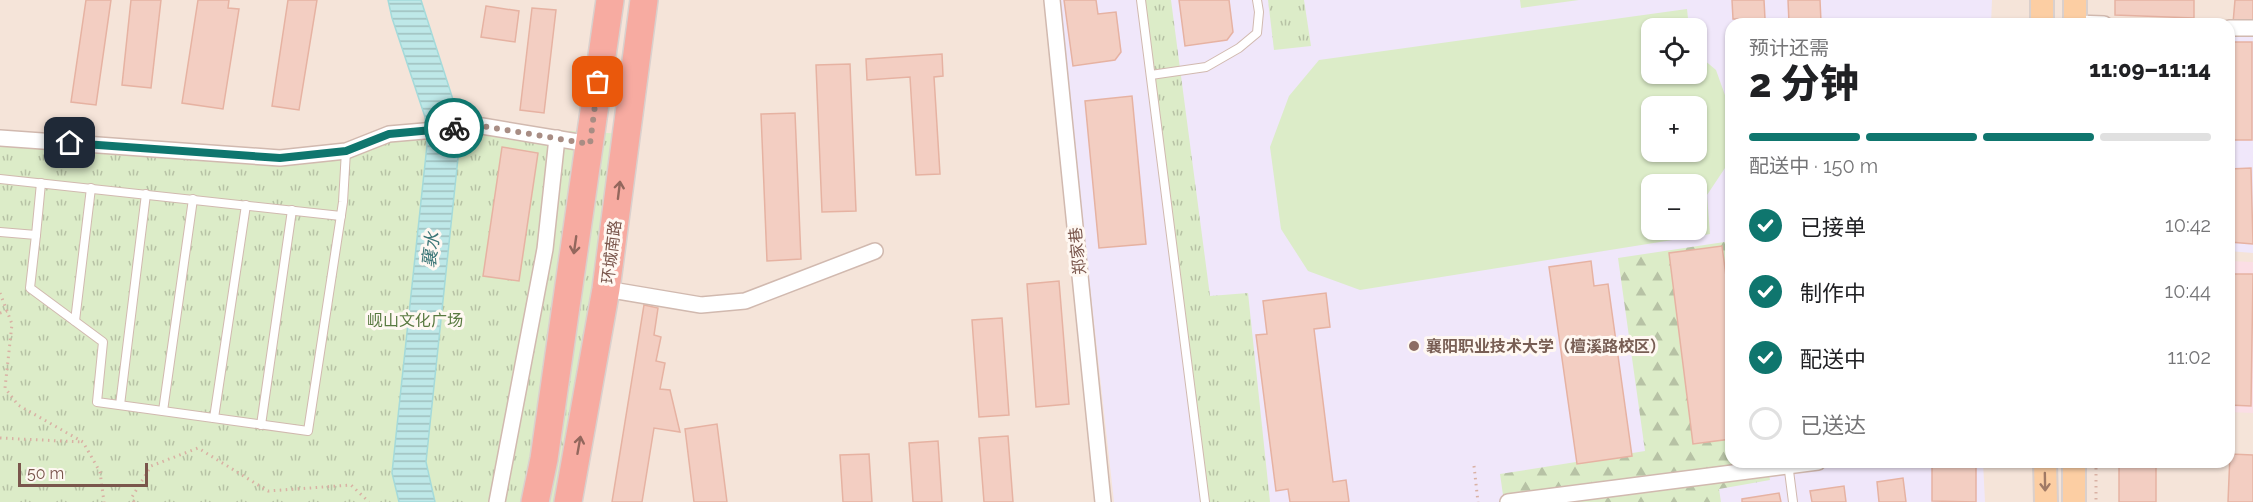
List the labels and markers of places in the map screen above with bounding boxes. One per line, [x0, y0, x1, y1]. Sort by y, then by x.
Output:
pin [572, 56, 623, 107]
pin [44, 117, 95, 168]
place label: 襄阳职业技术大学（檀溪路校区） [1426, 337, 1666, 356]
marker: 襄阳职业技术大学（檀溪路校区） [1407, 339, 1421, 353]

